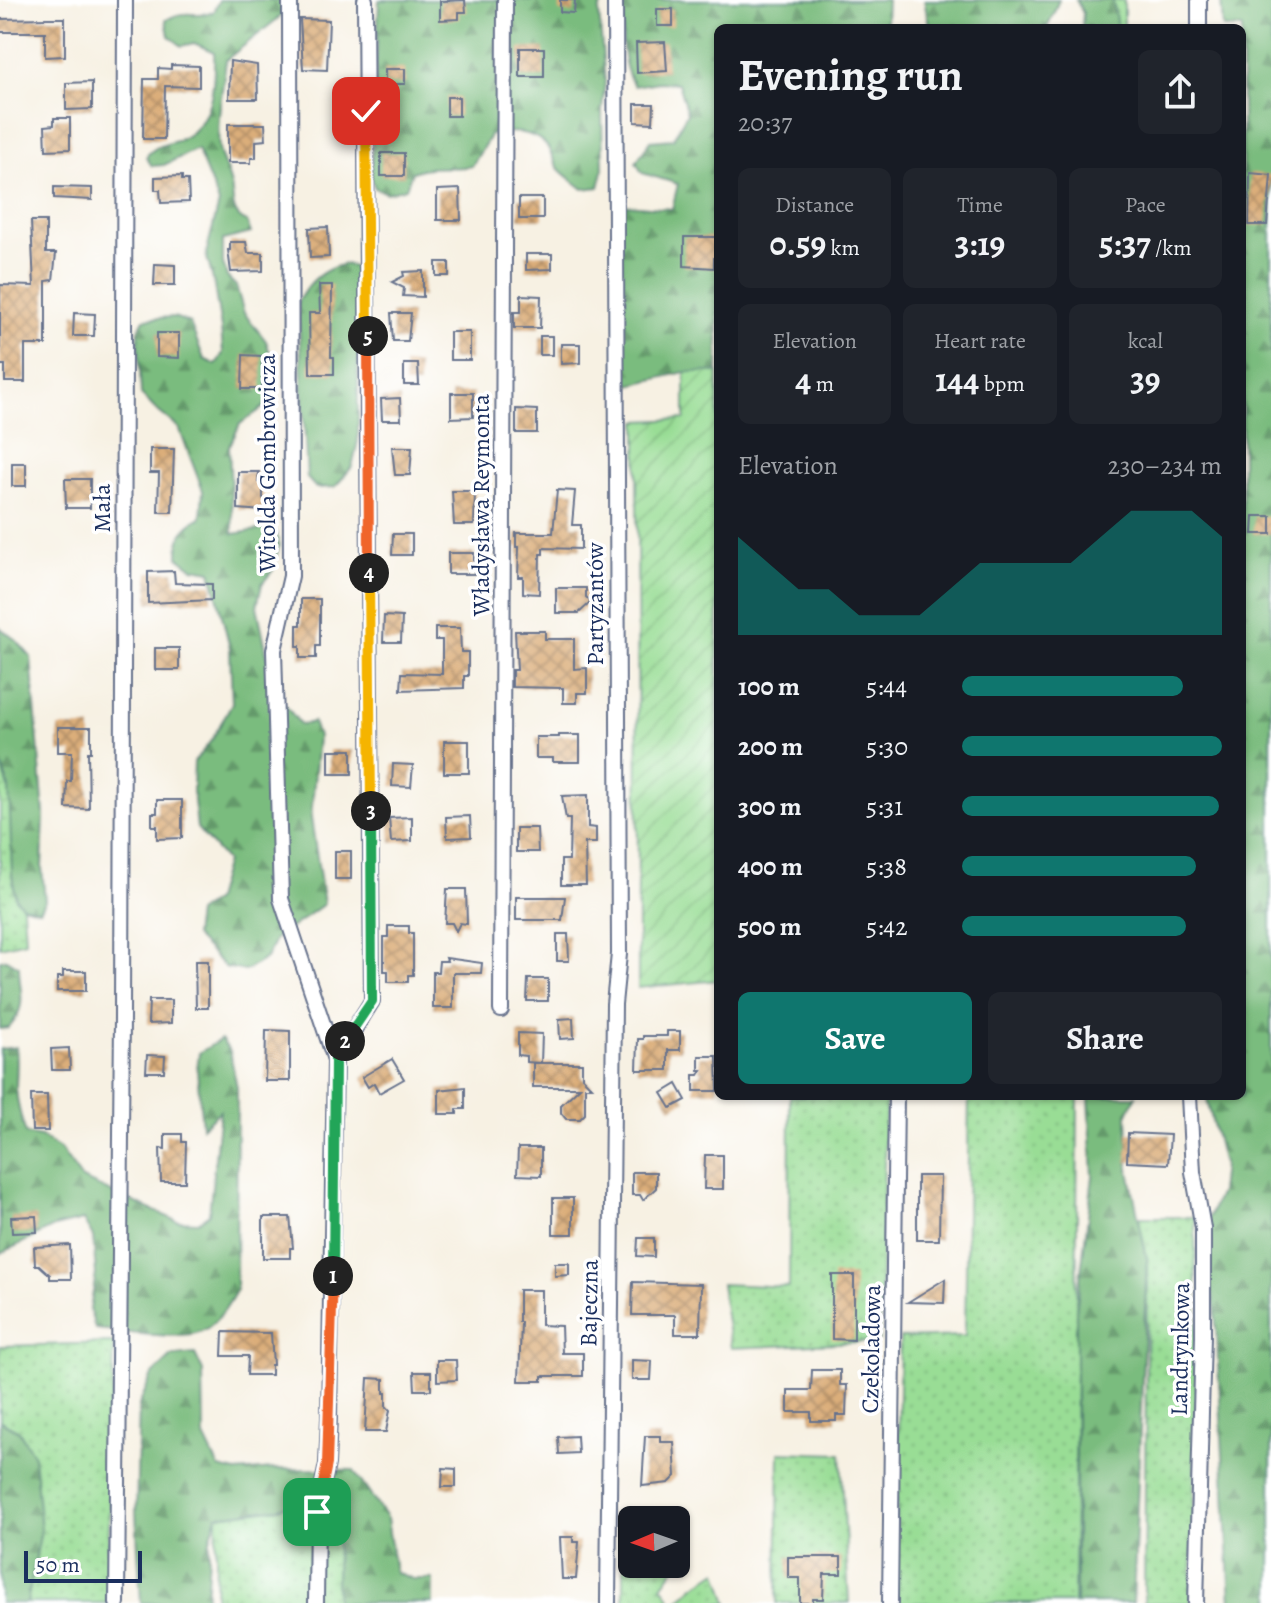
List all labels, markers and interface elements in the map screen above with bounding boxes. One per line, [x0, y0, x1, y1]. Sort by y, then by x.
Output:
text: Evening run [738, 45, 963, 105]
button: share [1138, 50, 1222, 134]
pin [332, 77, 400, 145]
icon: check [344, 89, 388, 133]
text: 20:37 [738, 105, 792, 140]
text: Distance [775, 190, 854, 220]
text: Time [957, 190, 1003, 220]
text: Pace [1125, 190, 1166, 220]
text: 0.59 [770, 220, 826, 267]
text: 3:19 [955, 220, 1005, 267]
text: 5:37 [1099, 220, 1151, 267]
text: km [826, 233, 860, 263]
text: /km [1151, 233, 1192, 263]
pin: 5 [348, 316, 388, 356]
text: 5 [363, 321, 373, 351]
text: Elevation [772, 326, 857, 356]
text: Heart rate [934, 326, 1026, 356]
text: kcal [1128, 326, 1163, 356]
street label: Witolda Gombrowicza [251, 353, 283, 573]
text: 4 [795, 356, 811, 403]
text: 144 [935, 356, 979, 403]
text: 39 [1130, 356, 1161, 403]
text: m [811, 369, 834, 399]
text: bpm [979, 369, 1025, 399]
street label: Władysława Reymonta [465, 393, 497, 617]
text: Elevation [738, 448, 838, 483]
text: 230–234 m [1107, 448, 1222, 483]
street label: Mała [86, 483, 118, 532]
street label: Partyzantów [579, 542, 611, 666]
pin: 4 [349, 553, 389, 593]
text: 4 [364, 558, 374, 588]
text: 100 m [738, 669, 800, 704]
text: 5:44 [866, 669, 907, 704]
text: 200 m [738, 729, 803, 764]
text: 5:30 [866, 729, 908, 764]
text: 300 m [738, 789, 802, 824]
text: 5:31 [866, 789, 903, 824]
pin: 3 [351, 791, 391, 831]
text: 3 [366, 796, 376, 826]
text: 400 m [738, 849, 803, 884]
text: 5:38 [866, 849, 907, 884]
text: 500 m [738, 909, 802, 944]
text: 5:42 [866, 909, 908, 944]
button: Save [738, 992, 972, 1084]
button: Share [988, 992, 1222, 1084]
pin: 2 [325, 1021, 365, 1061]
text: 2 [340, 1026, 350, 1056]
pin: 1 [313, 1256, 353, 1296]
street label: Bajeczna [572, 1258, 606, 1347]
text: 1 [329, 1261, 337, 1291]
street label: Landrynkowa [1163, 1281, 1197, 1416]
street label: Czekoladowa [854, 1283, 888, 1414]
pin [283, 1478, 351, 1546]
icon: arrive [295, 1490, 339, 1534]
north arrow [618, 1506, 690, 1578]
map controls [618, 1506, 690, 1578]
scale bar [24, 1547, 142, 1583]
text: 50 m [36, 1550, 80, 1580]

